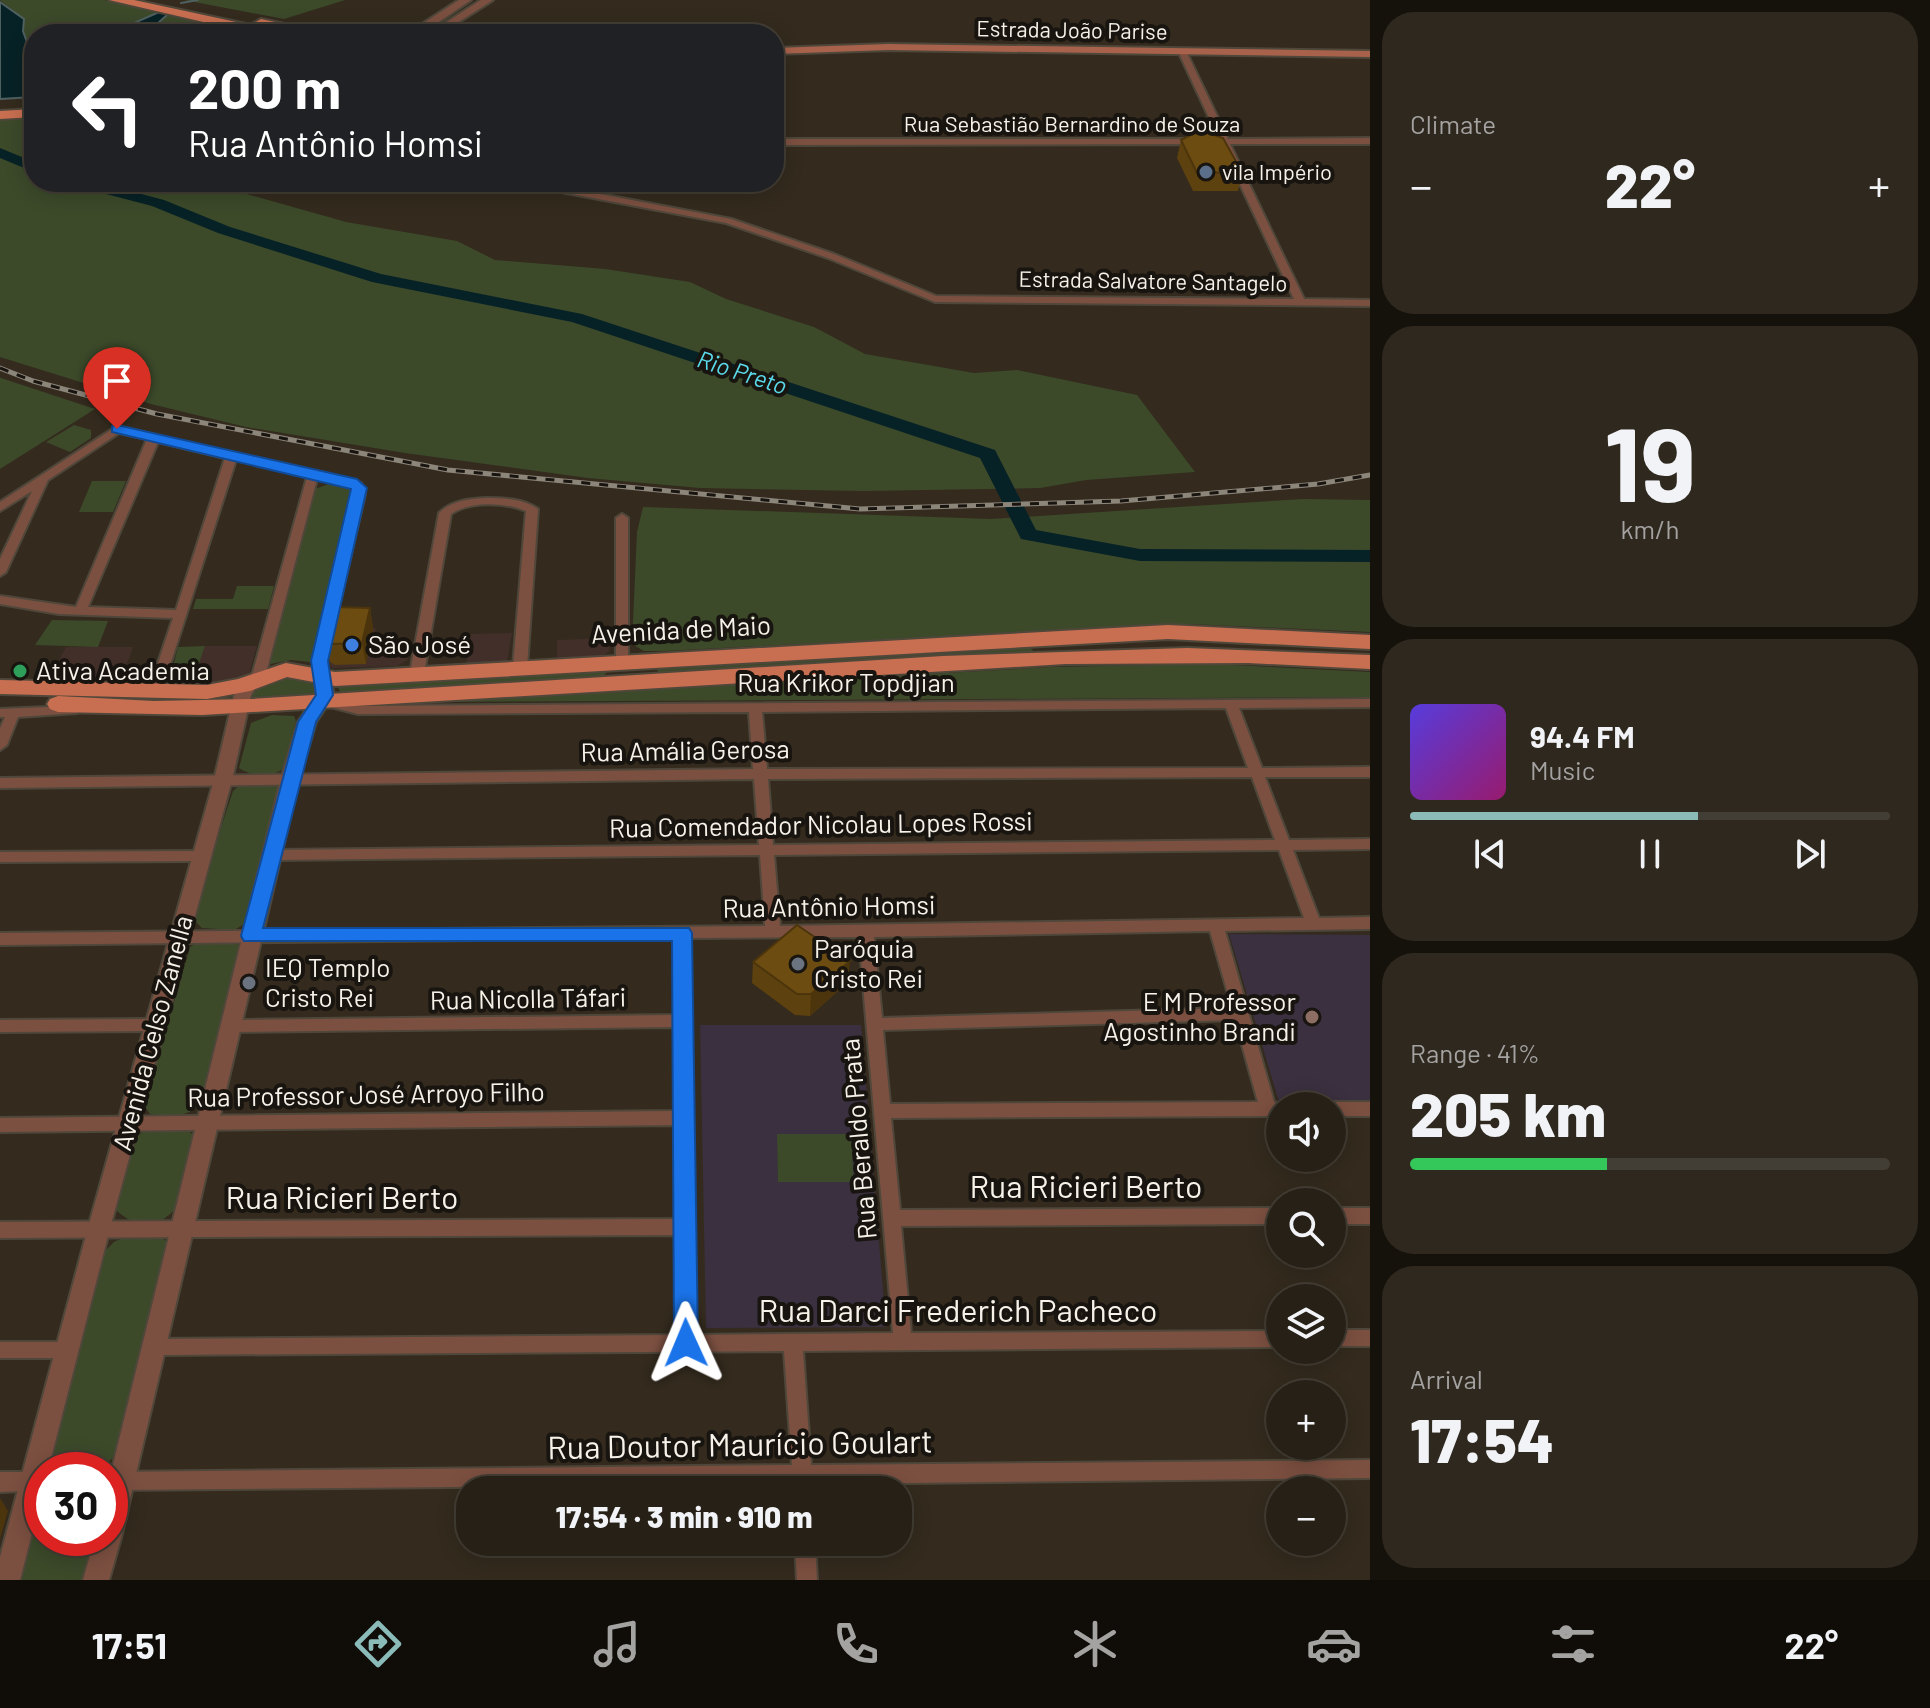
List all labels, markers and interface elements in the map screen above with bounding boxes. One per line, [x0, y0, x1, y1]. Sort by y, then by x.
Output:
street label: Estrada João Parise [976, 14, 1168, 44]
text: 200 m [188, 53, 341, 120]
icon: left [56, 56, 160, 160]
text: Climate [1410, 108, 1496, 139]
street label: Rua Sebastião Bernardino de Souza [904, 110, 1240, 136]
text: Rua Antônio Homsi [188, 121, 483, 164]
text: 22° [1605, 148, 1695, 220]
place label: vila Império [1222, 158, 1332, 184]
text: − [1410, 158, 1432, 211]
text: + [1868, 158, 1890, 211]
marker: vila Império [1197, 163, 1215, 181]
street label: Estrada Salvatore Santagelo [1019, 265, 1288, 295]
water label: Rio Preto [694, 343, 791, 400]
pin [83, 347, 151, 429]
icon: arrive [95, 359, 139, 403]
text: 19 [1604, 398, 1696, 523]
text: km/h [1621, 513, 1679, 544]
street label: Avenida de Maio [590, 608, 772, 649]
place label: São José [368, 628, 471, 659]
marker: São José [343, 636, 361, 654]
place label: Ativa Academia [36, 654, 210, 685]
marker: Ativa Academia [11, 662, 29, 680]
street label: Rua Krikor Topdjian [737, 666, 955, 697]
text: 94.4 FM [1530, 718, 1635, 754]
street label: Rua Amália Gerosa [580, 732, 790, 767]
text: Music [1530, 754, 1595, 785]
street label: Rua Comendador Nicolau Lopes Rossi [609, 804, 1033, 843]
icon: previous [1468, 832, 1512, 876]
icon: pause [1628, 832, 1672, 876]
icon: next [1788, 832, 1832, 876]
street label: Rua Antônio Homsi [722, 888, 936, 923]
street label: Avenida Celso Zanella [105, 912, 198, 1154]
place label: Paróquia Cristo Rei [814, 932, 923, 993]
place label: IEQ Templo Cristo Rei [265, 951, 390, 1012]
marker: Paróquia Cristo Rei [789, 955, 807, 973]
marker: IEQ Templo Cristo Rei [240, 974, 258, 992]
street label: Rua Nicolla Táfari [429, 980, 626, 1015]
place label: E M Professor Agostinho Brandi [1103, 985, 1297, 1046]
marker: E M Professor Agostinho Brandi [1303, 1008, 1321, 1026]
street label: Rua Beraldo Prata [833, 1037, 882, 1241]
text: Range · 41% [1410, 1037, 1540, 1068]
street label: Rua Professor José Arroyo Filho [187, 1075, 545, 1112]
text: 205 km [1410, 1077, 1606, 1149]
map controls [1266, 1092, 1346, 1556]
button: sound [1266, 1092, 1346, 1172]
street label: Rua Ricieri Berto [969, 1166, 1203, 1204]
street label: Rua Ricieri Berto [225, 1177, 459, 1215]
button: search [1266, 1188, 1346, 1268]
button: layers [1266, 1284, 1346, 1364]
street label: Rua Darci Frederich Pacheco [759, 1290, 1157, 1328]
position arrow [644, 1301, 728, 1385]
text: Arrival [1410, 1363, 1483, 1394]
button: + [1266, 1380, 1346, 1460]
text: 17:54 [1410, 1403, 1554, 1475]
street label: Rua Doutor Maurício Goulart [547, 1421, 933, 1465]
speed limit sign: 30 [24, 1452, 128, 1556]
button: − [1266, 1476, 1346, 1556]
text: 17:54 · 3 min · 910 m [556, 1498, 812, 1534]
icon: directions [350, 1616, 406, 1672]
icon: music [589, 1616, 645, 1672]
icon: phone [828, 1616, 884, 1672]
icon: climate [1067, 1616, 1123, 1672]
icon: car [1306, 1616, 1362, 1672]
icon: filters [1545, 1616, 1601, 1672]
text: 17:51 [92, 1623, 167, 1666]
text: 22° [1785, 1623, 1838, 1666]

